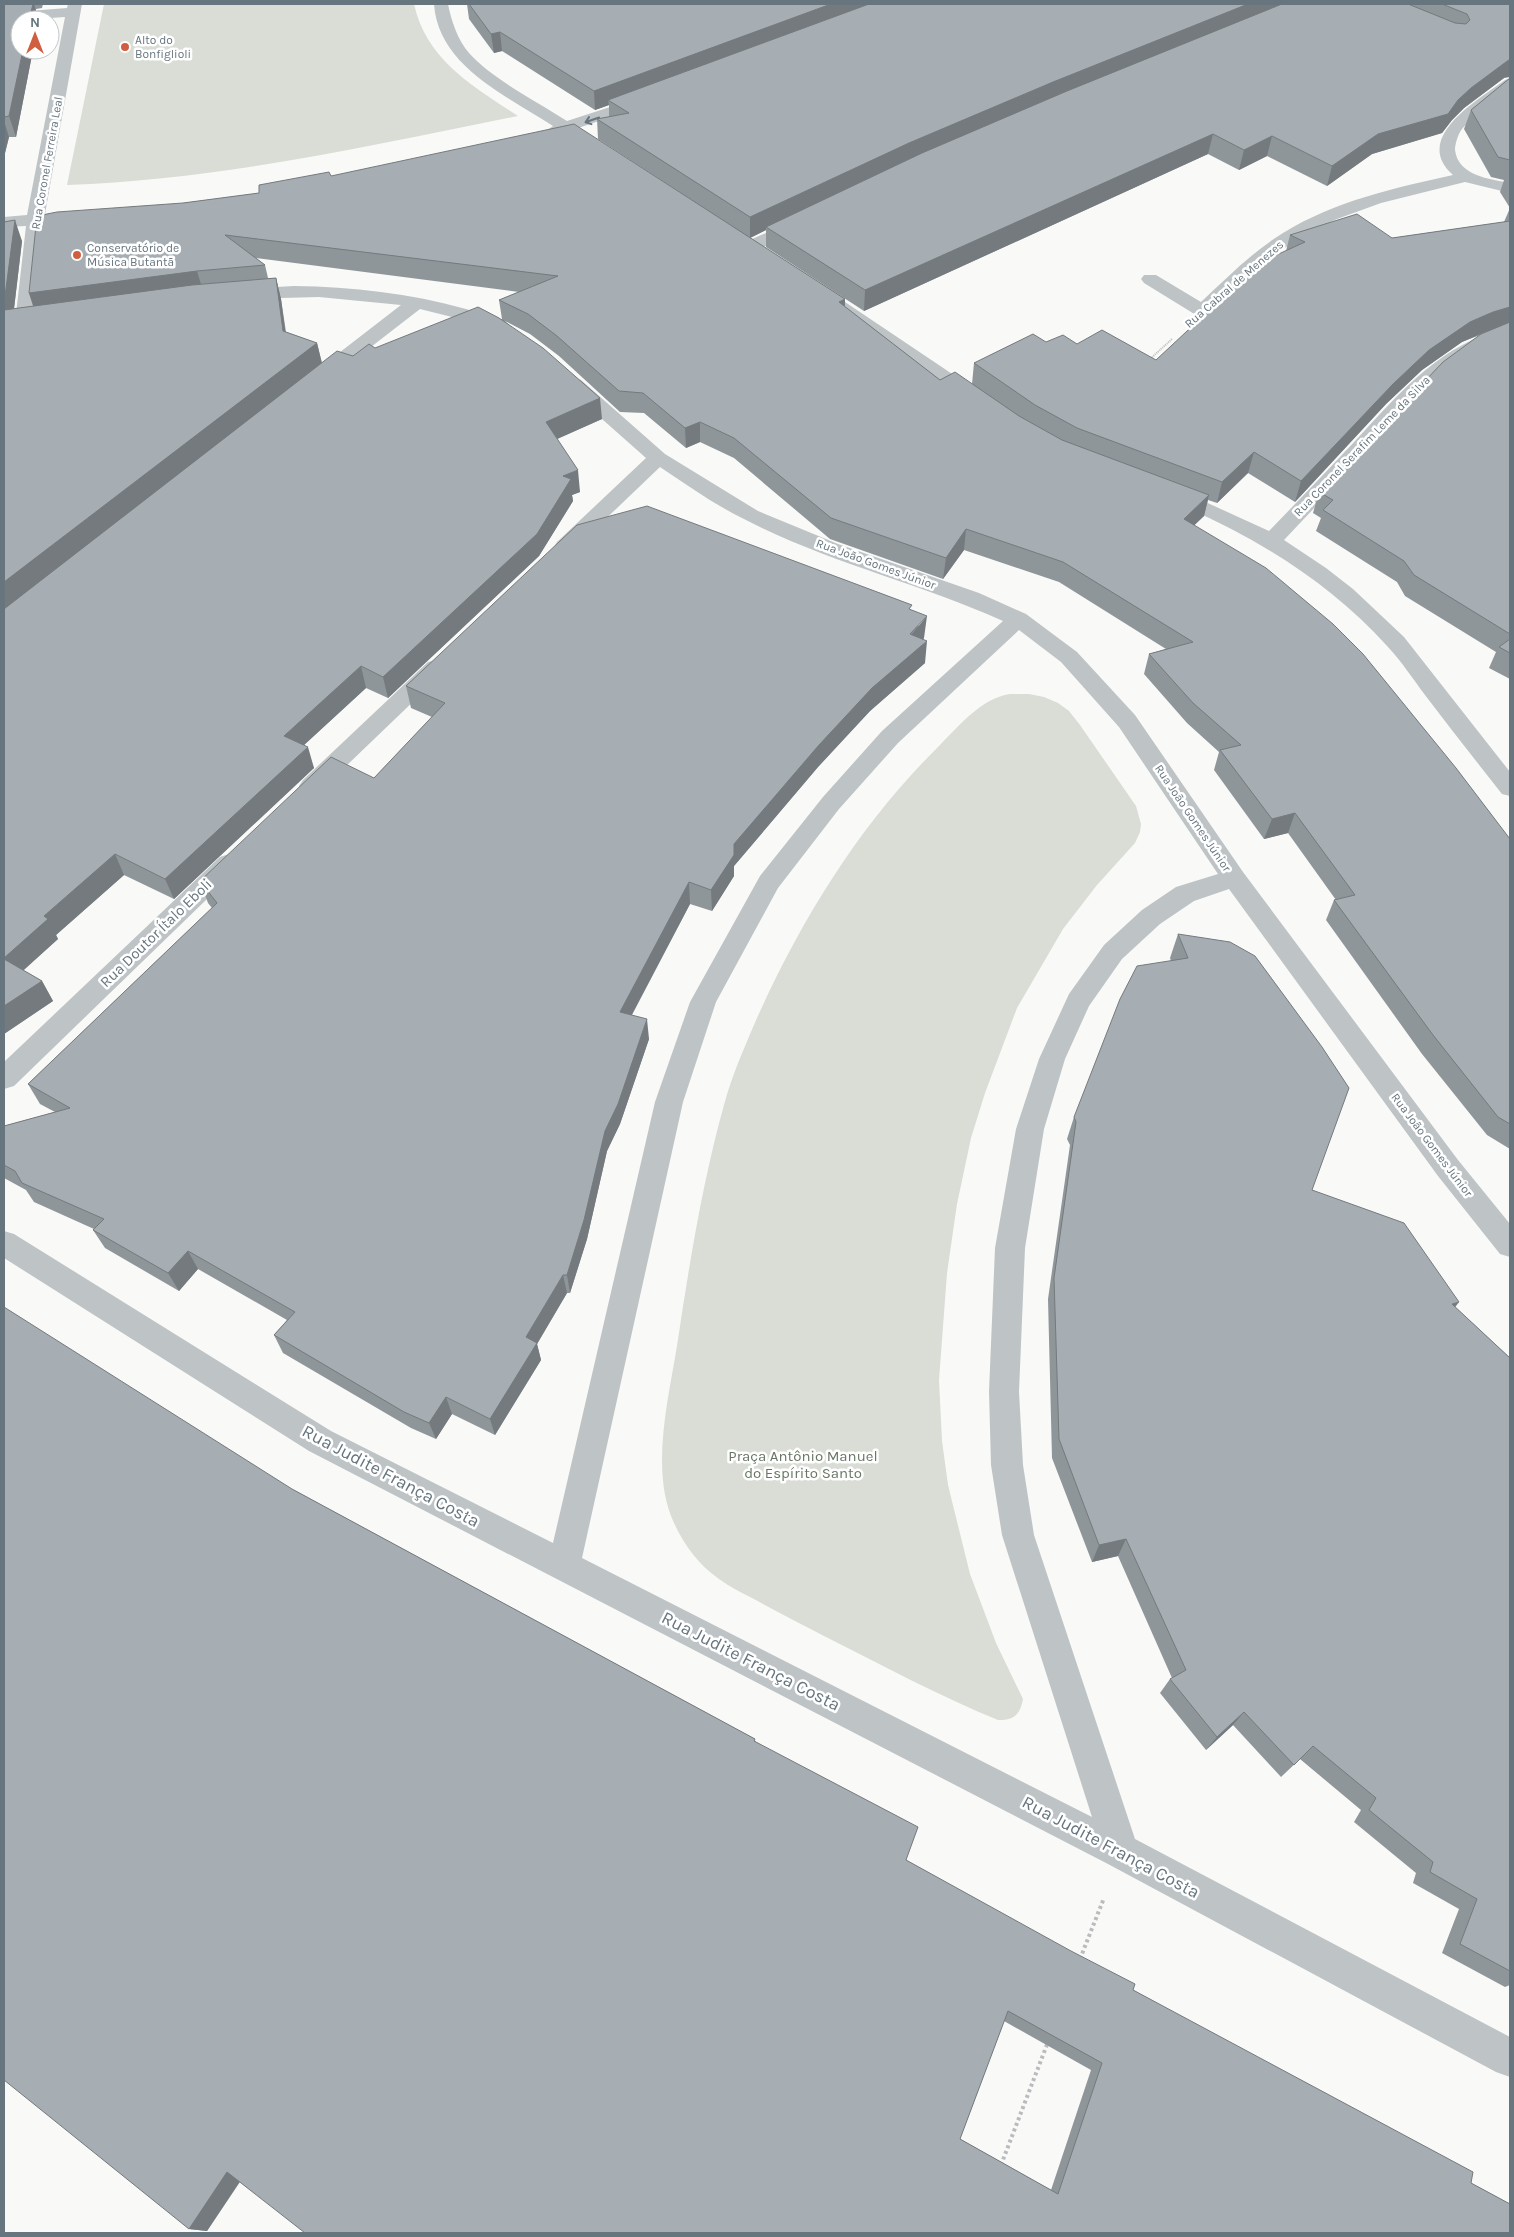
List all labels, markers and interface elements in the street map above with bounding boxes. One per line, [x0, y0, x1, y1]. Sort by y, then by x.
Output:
north arrow [10, 10, 60, 60]
text: N [30, 14, 40, 31]
place label: Alto do Bonfiglioli [135, 33, 191, 61]
marker: Alto do Bonfiglioli [119, 41, 131, 53]
street label: Rua Coronel Ferreira Leal [28, 96, 66, 230]
one-way arrow [584, 115, 600, 125]
street label: Rua Cabral de Menezes [1182, 237, 1286, 331]
place label: Conservatório de Música Butantã [87, 241, 179, 269]
marker: Conservatório de Música Butantã [71, 249, 83, 261]
street label: Rua Coronel Serafim Leme da Silva [1291, 373, 1433, 519]
street label: Rua João Gomes Júnior [814, 536, 938, 592]
street label: Rua João Gomes Júnior [1152, 762, 1234, 875]
street label: Rua Doutor Ítalo Eboli [96, 875, 216, 991]
street label: Rua João Gomes Júnior [1388, 1090, 1476, 1200]
street label: Rua Judite França Costa [299, 1420, 483, 1532]
park label: Praça Antônio Manuel do Espírito Santo [728, 1447, 878, 1482]
street label: Rua Judite França Costa [658, 1606, 844, 1716]
street label: Rua Judite França Costa [1019, 1791, 1203, 1903]

